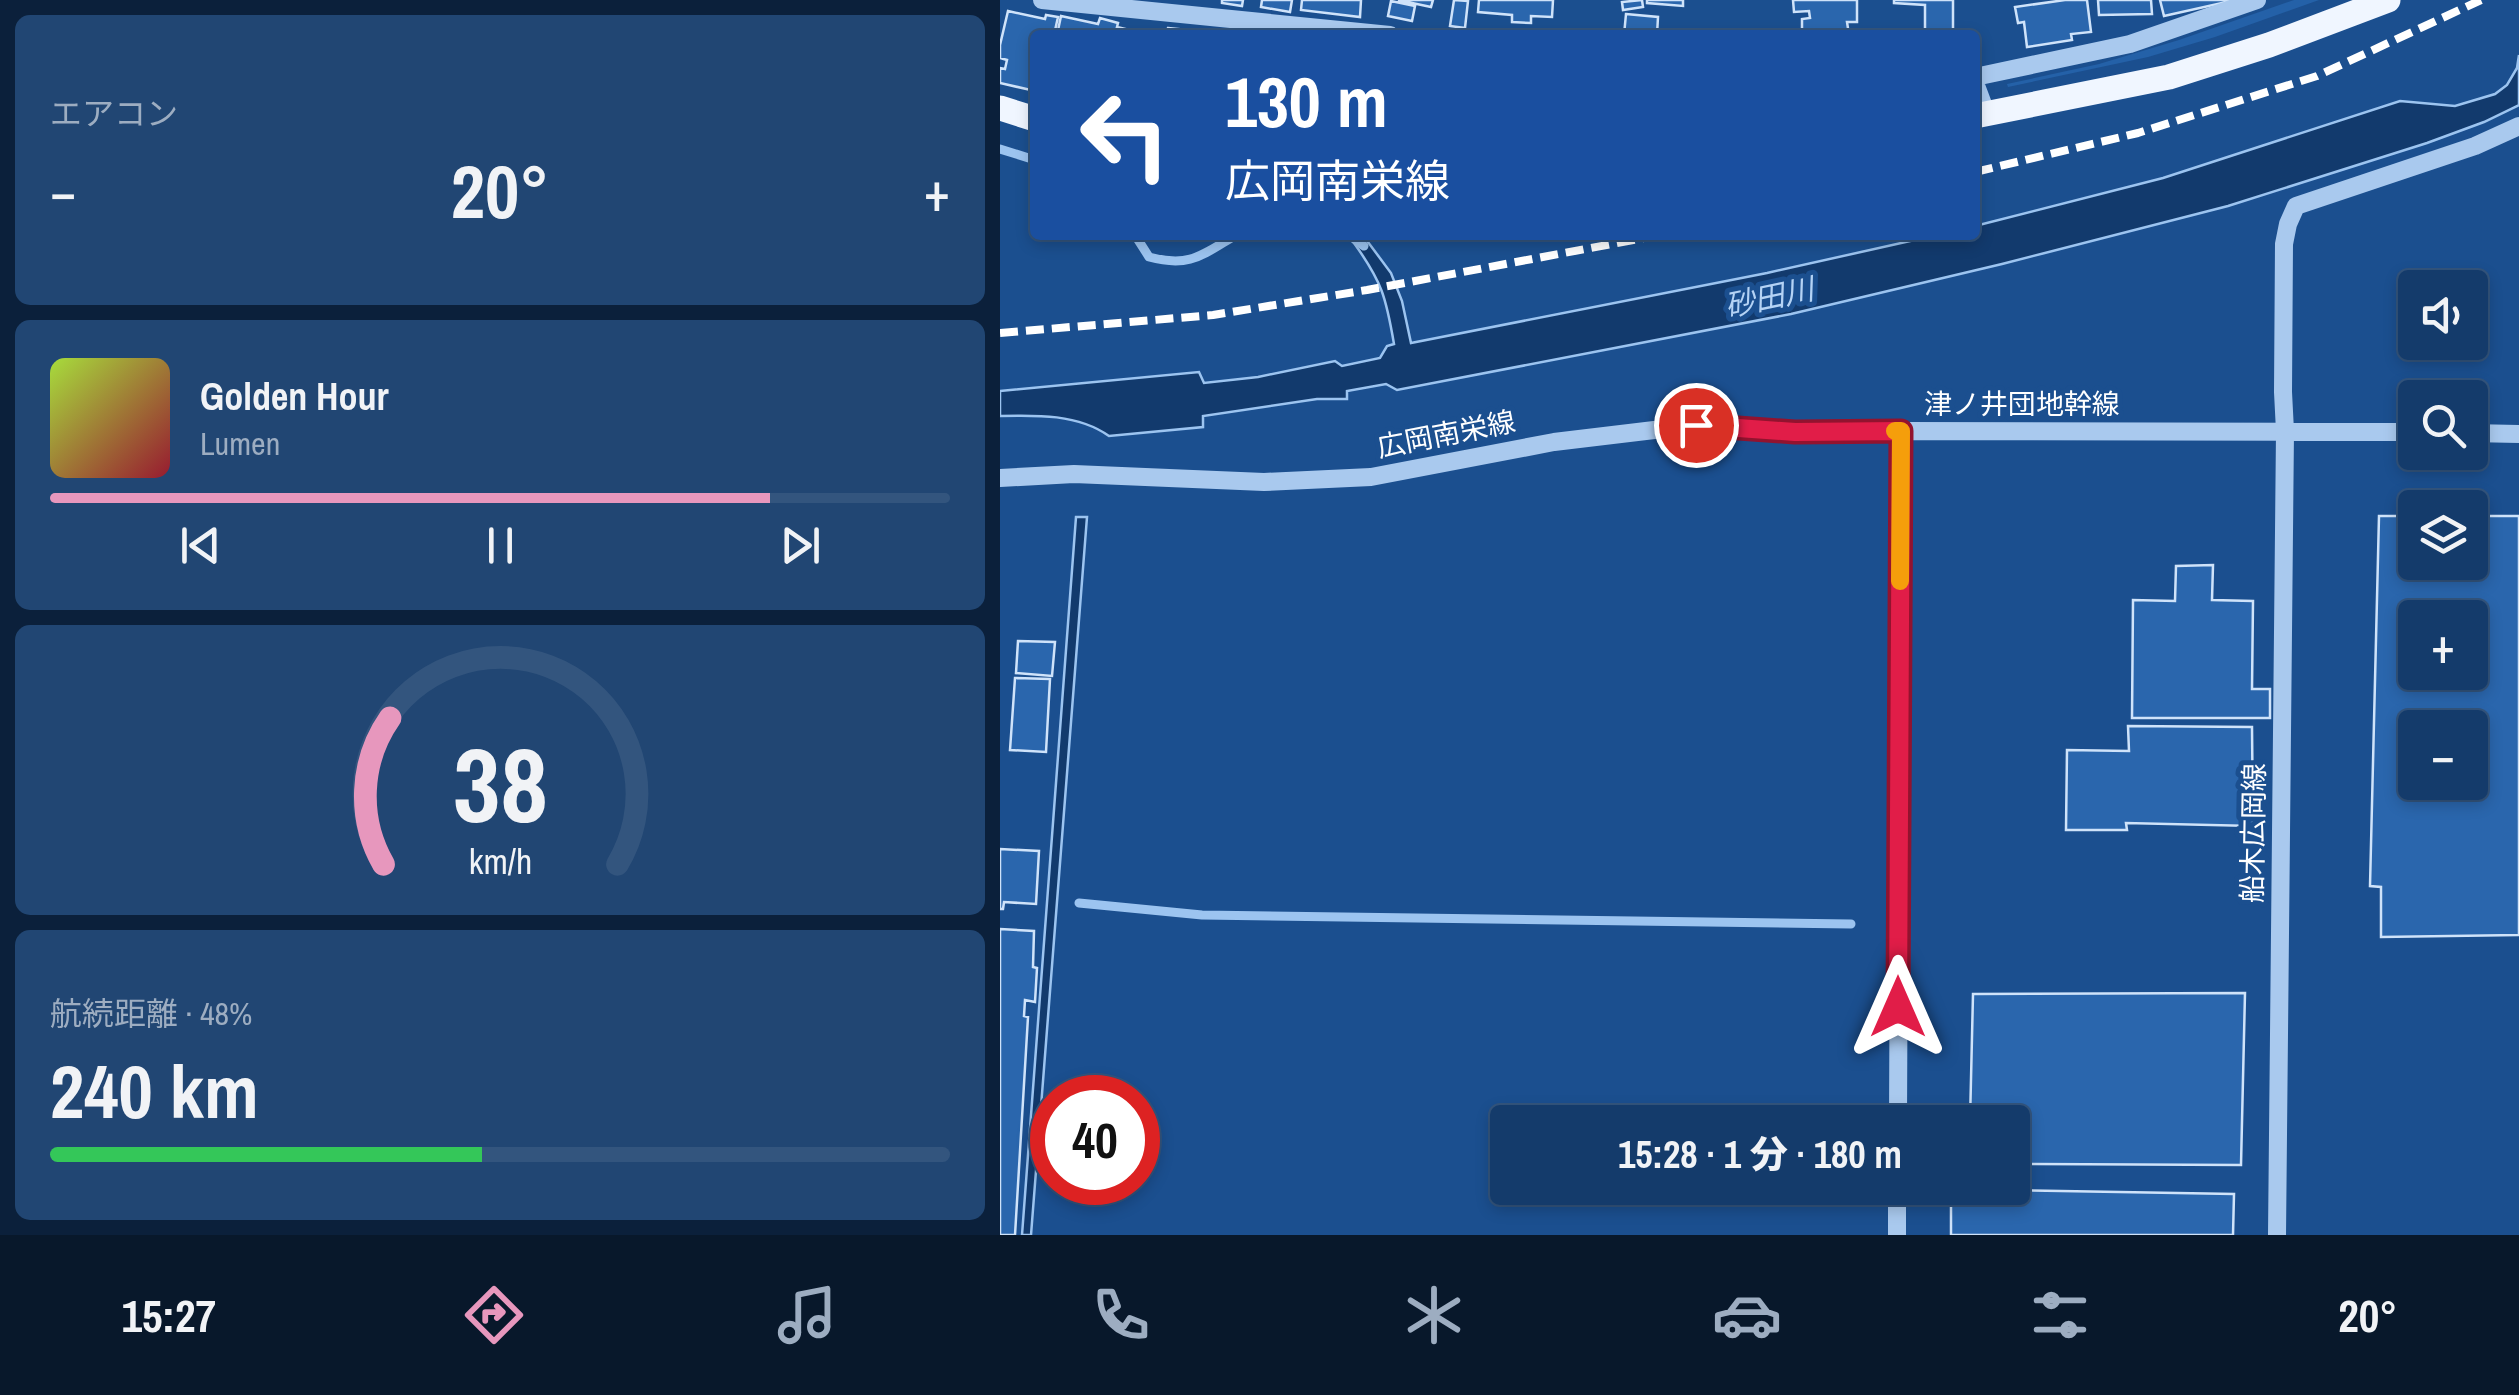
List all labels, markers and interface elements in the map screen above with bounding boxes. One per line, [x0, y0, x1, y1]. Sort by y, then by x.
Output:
text: 130 m [1225, 55, 1388, 149]
icon: left [1060, 70, 1190, 200]
text: エアコン [50, 92, 178, 135]
text: 20° [451, 140, 549, 241]
text: 広岡南栄線 [1225, 150, 1450, 211]
text: − [50, 154, 76, 228]
text: + [924, 154, 950, 228]
water label: 砂田川 [1721, 267, 1820, 326]
map controls [2398, 270, 2488, 800]
button: sound [2398, 270, 2488, 360]
text: Golden Hour [200, 371, 389, 422]
button: search [2398, 380, 2488, 470]
pin [1654, 383, 1739, 468]
street label: 津ノ井団地幹線 [1924, 385, 2120, 423]
icon: arrive [1669, 398, 1724, 453]
street label: 広岡南栄線 [1374, 402, 1518, 466]
text: Lumen [200, 422, 280, 465]
button: layers [2398, 490, 2488, 580]
icon: previous [173, 518, 228, 573]
icon: pause [473, 518, 528, 573]
icon: next [773, 518, 828, 573]
button: + [2398, 600, 2488, 690]
button: − [2398, 710, 2488, 800]
text: 38 [453, 714, 547, 854]
street label: 船木広岡線 [2233, 763, 2273, 903]
text: km/h [468, 837, 532, 885]
position arrow [1846, 955, 1950, 1059]
text: 航続距離 · 48% [50, 992, 252, 1035]
text: 240 km [50, 1040, 259, 1141]
speed limit sign: 40 [1030, 1075, 1160, 1205]
text: 15:28 · 1 分 · 180 m [1618, 1129, 1902, 1180]
icon: directions [459, 1280, 529, 1350]
icon: music [772, 1280, 842, 1350]
icon: phone [1086, 1280, 1156, 1350]
icon: climate [1399, 1280, 1469, 1350]
icon: car [1712, 1280, 1782, 1350]
icon: filters [2025, 1280, 2095, 1350]
text: 15:27 [122, 1285, 216, 1346]
text: 20° [2338, 1285, 2397, 1346]

